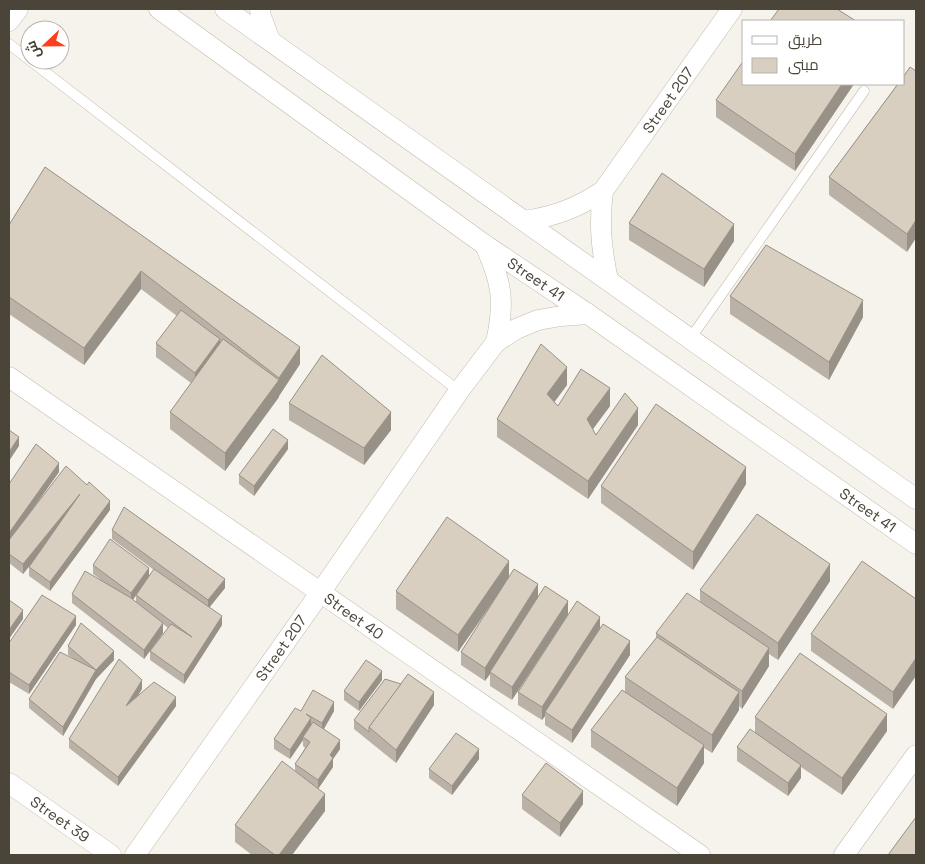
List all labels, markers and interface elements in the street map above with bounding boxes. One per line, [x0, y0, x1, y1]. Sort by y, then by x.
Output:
north arrow [20, 20, 70, 70]
legend [742, 20, 905, 85]
text: طريق [788, 30, 822, 50]
text: ش [21, 38, 45, 62]
text: مبنى [788, 55, 819, 75]
street label: Street 207 [638, 63, 698, 137]
street label: Street 41 [504, 253, 568, 305]
street label: Street 41 [836, 484, 900, 536]
street label: Street 40 [320, 589, 388, 643]
street label: Street 207 [251, 611, 311, 685]
street label: Street 39 [27, 792, 93, 846]

